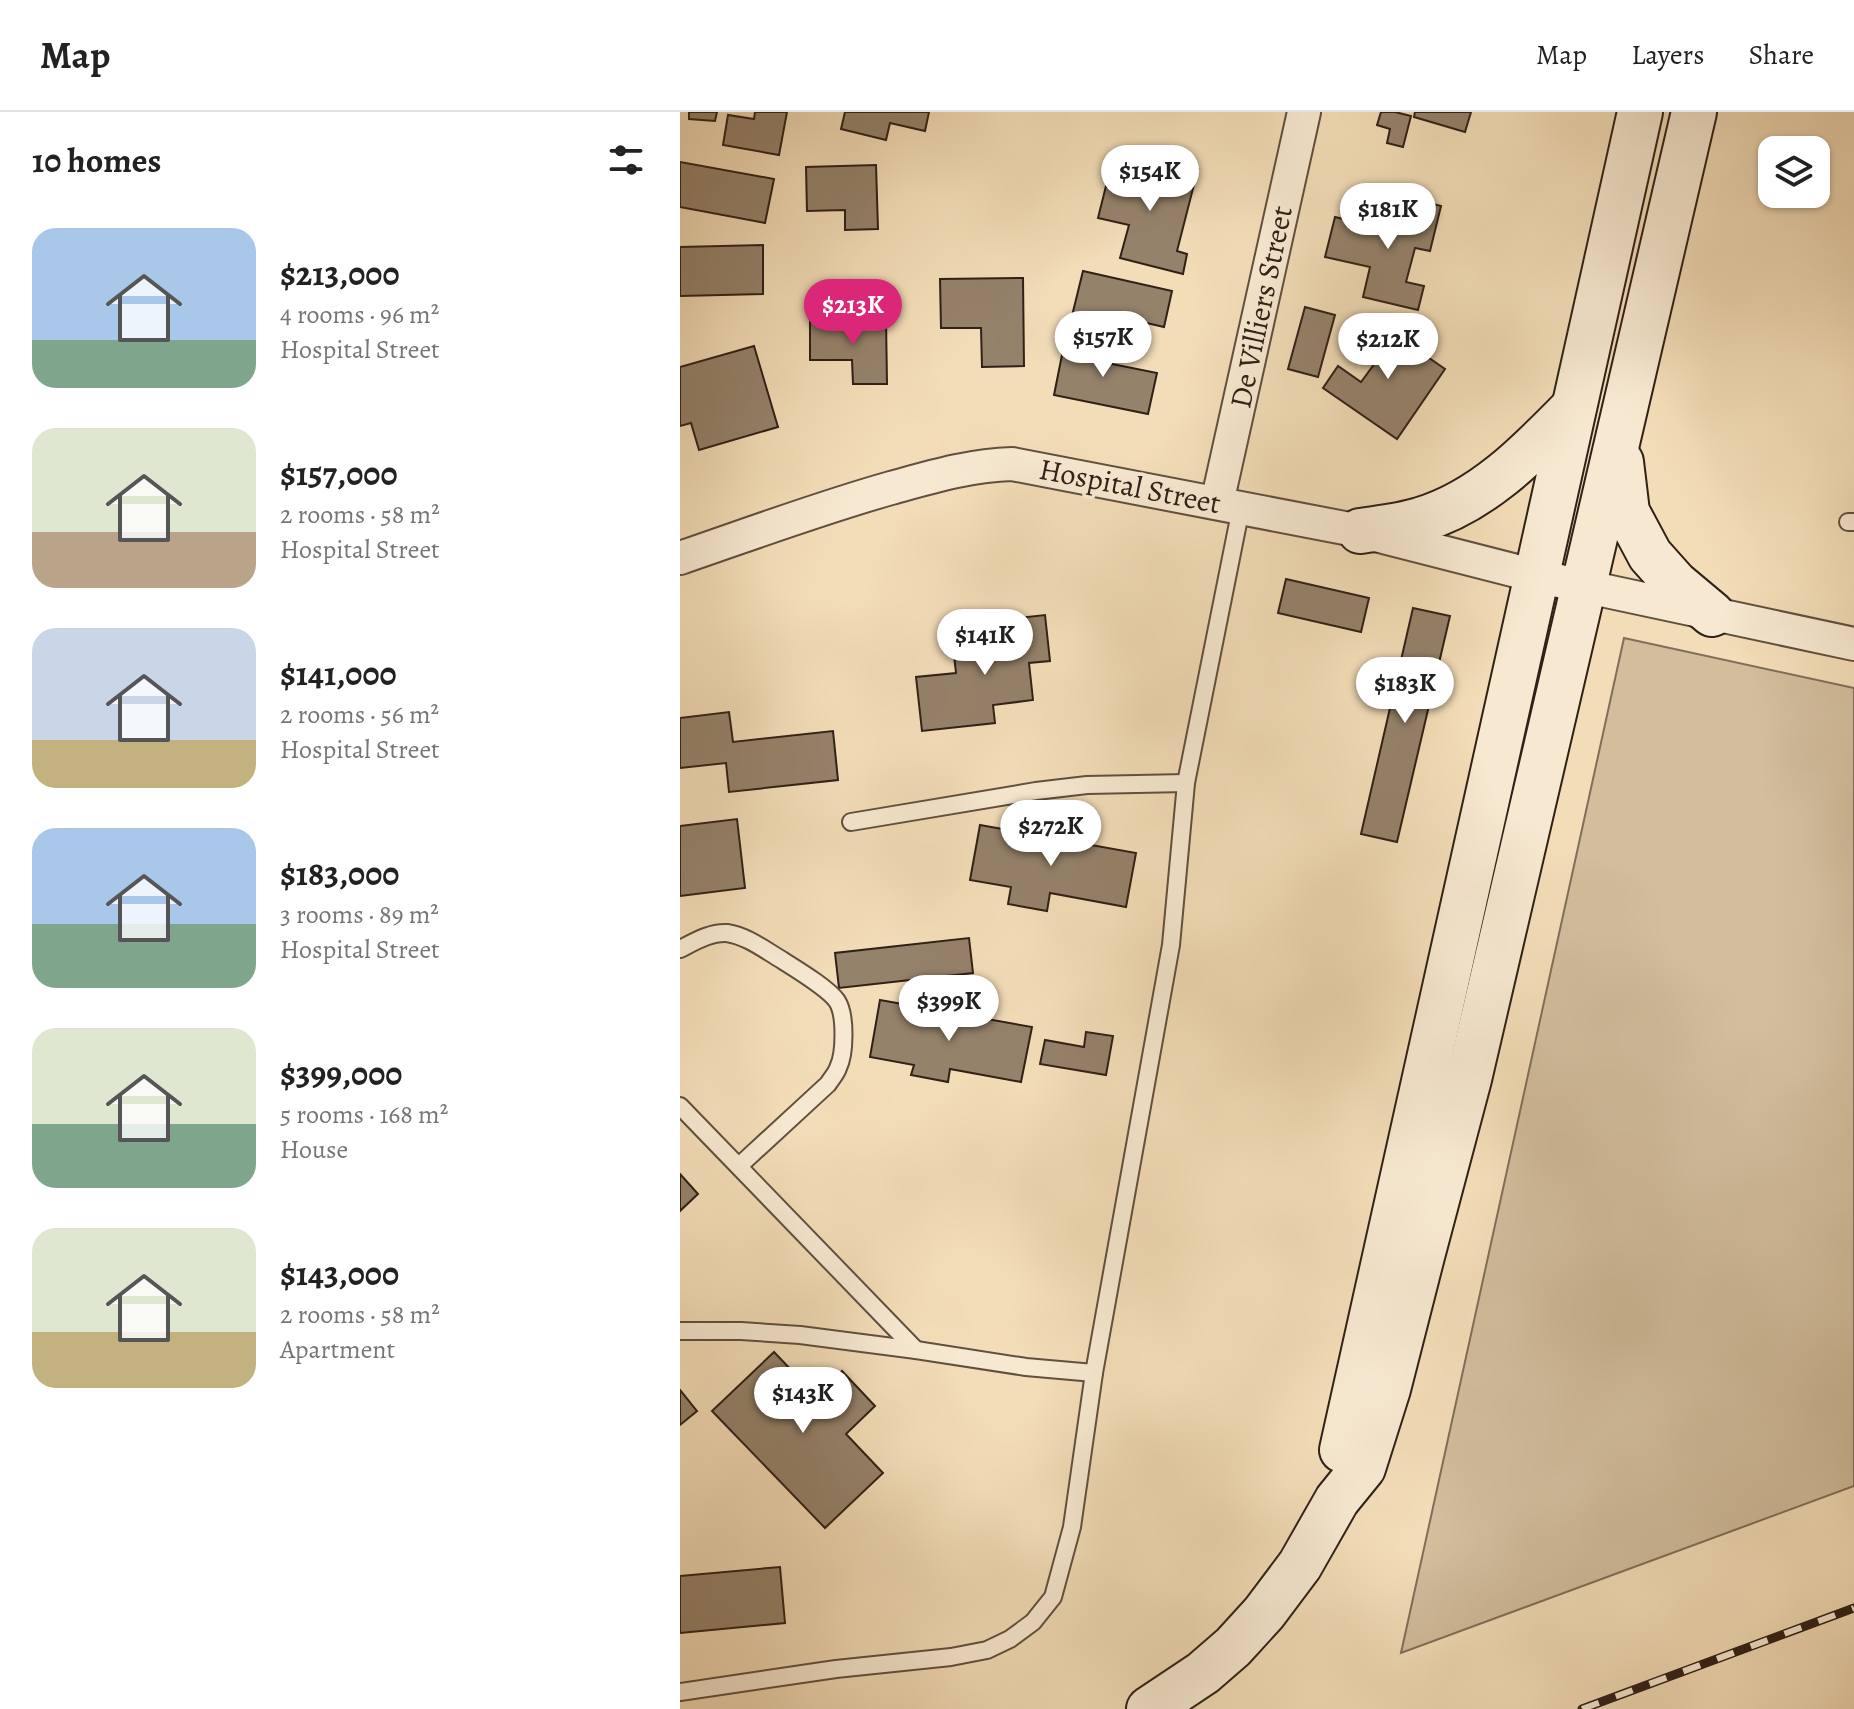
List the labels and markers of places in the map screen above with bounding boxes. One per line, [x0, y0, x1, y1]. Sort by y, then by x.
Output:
pin: $154K [1094, 145, 1206, 213]
pin: $181K [1332, 183, 1444, 251]
pin: $213K [797, 279, 909, 347]
pin: $157K [1047, 311, 1159, 379]
pin: $212K [1332, 313, 1444, 381]
pin: $141K [929, 609, 1041, 677]
pin: $183K [1349, 657, 1461, 725]
pin: $272K [995, 800, 1107, 868]
pin: $399K [893, 975, 1005, 1043]
pin: $143K [747, 1367, 859, 1435]

